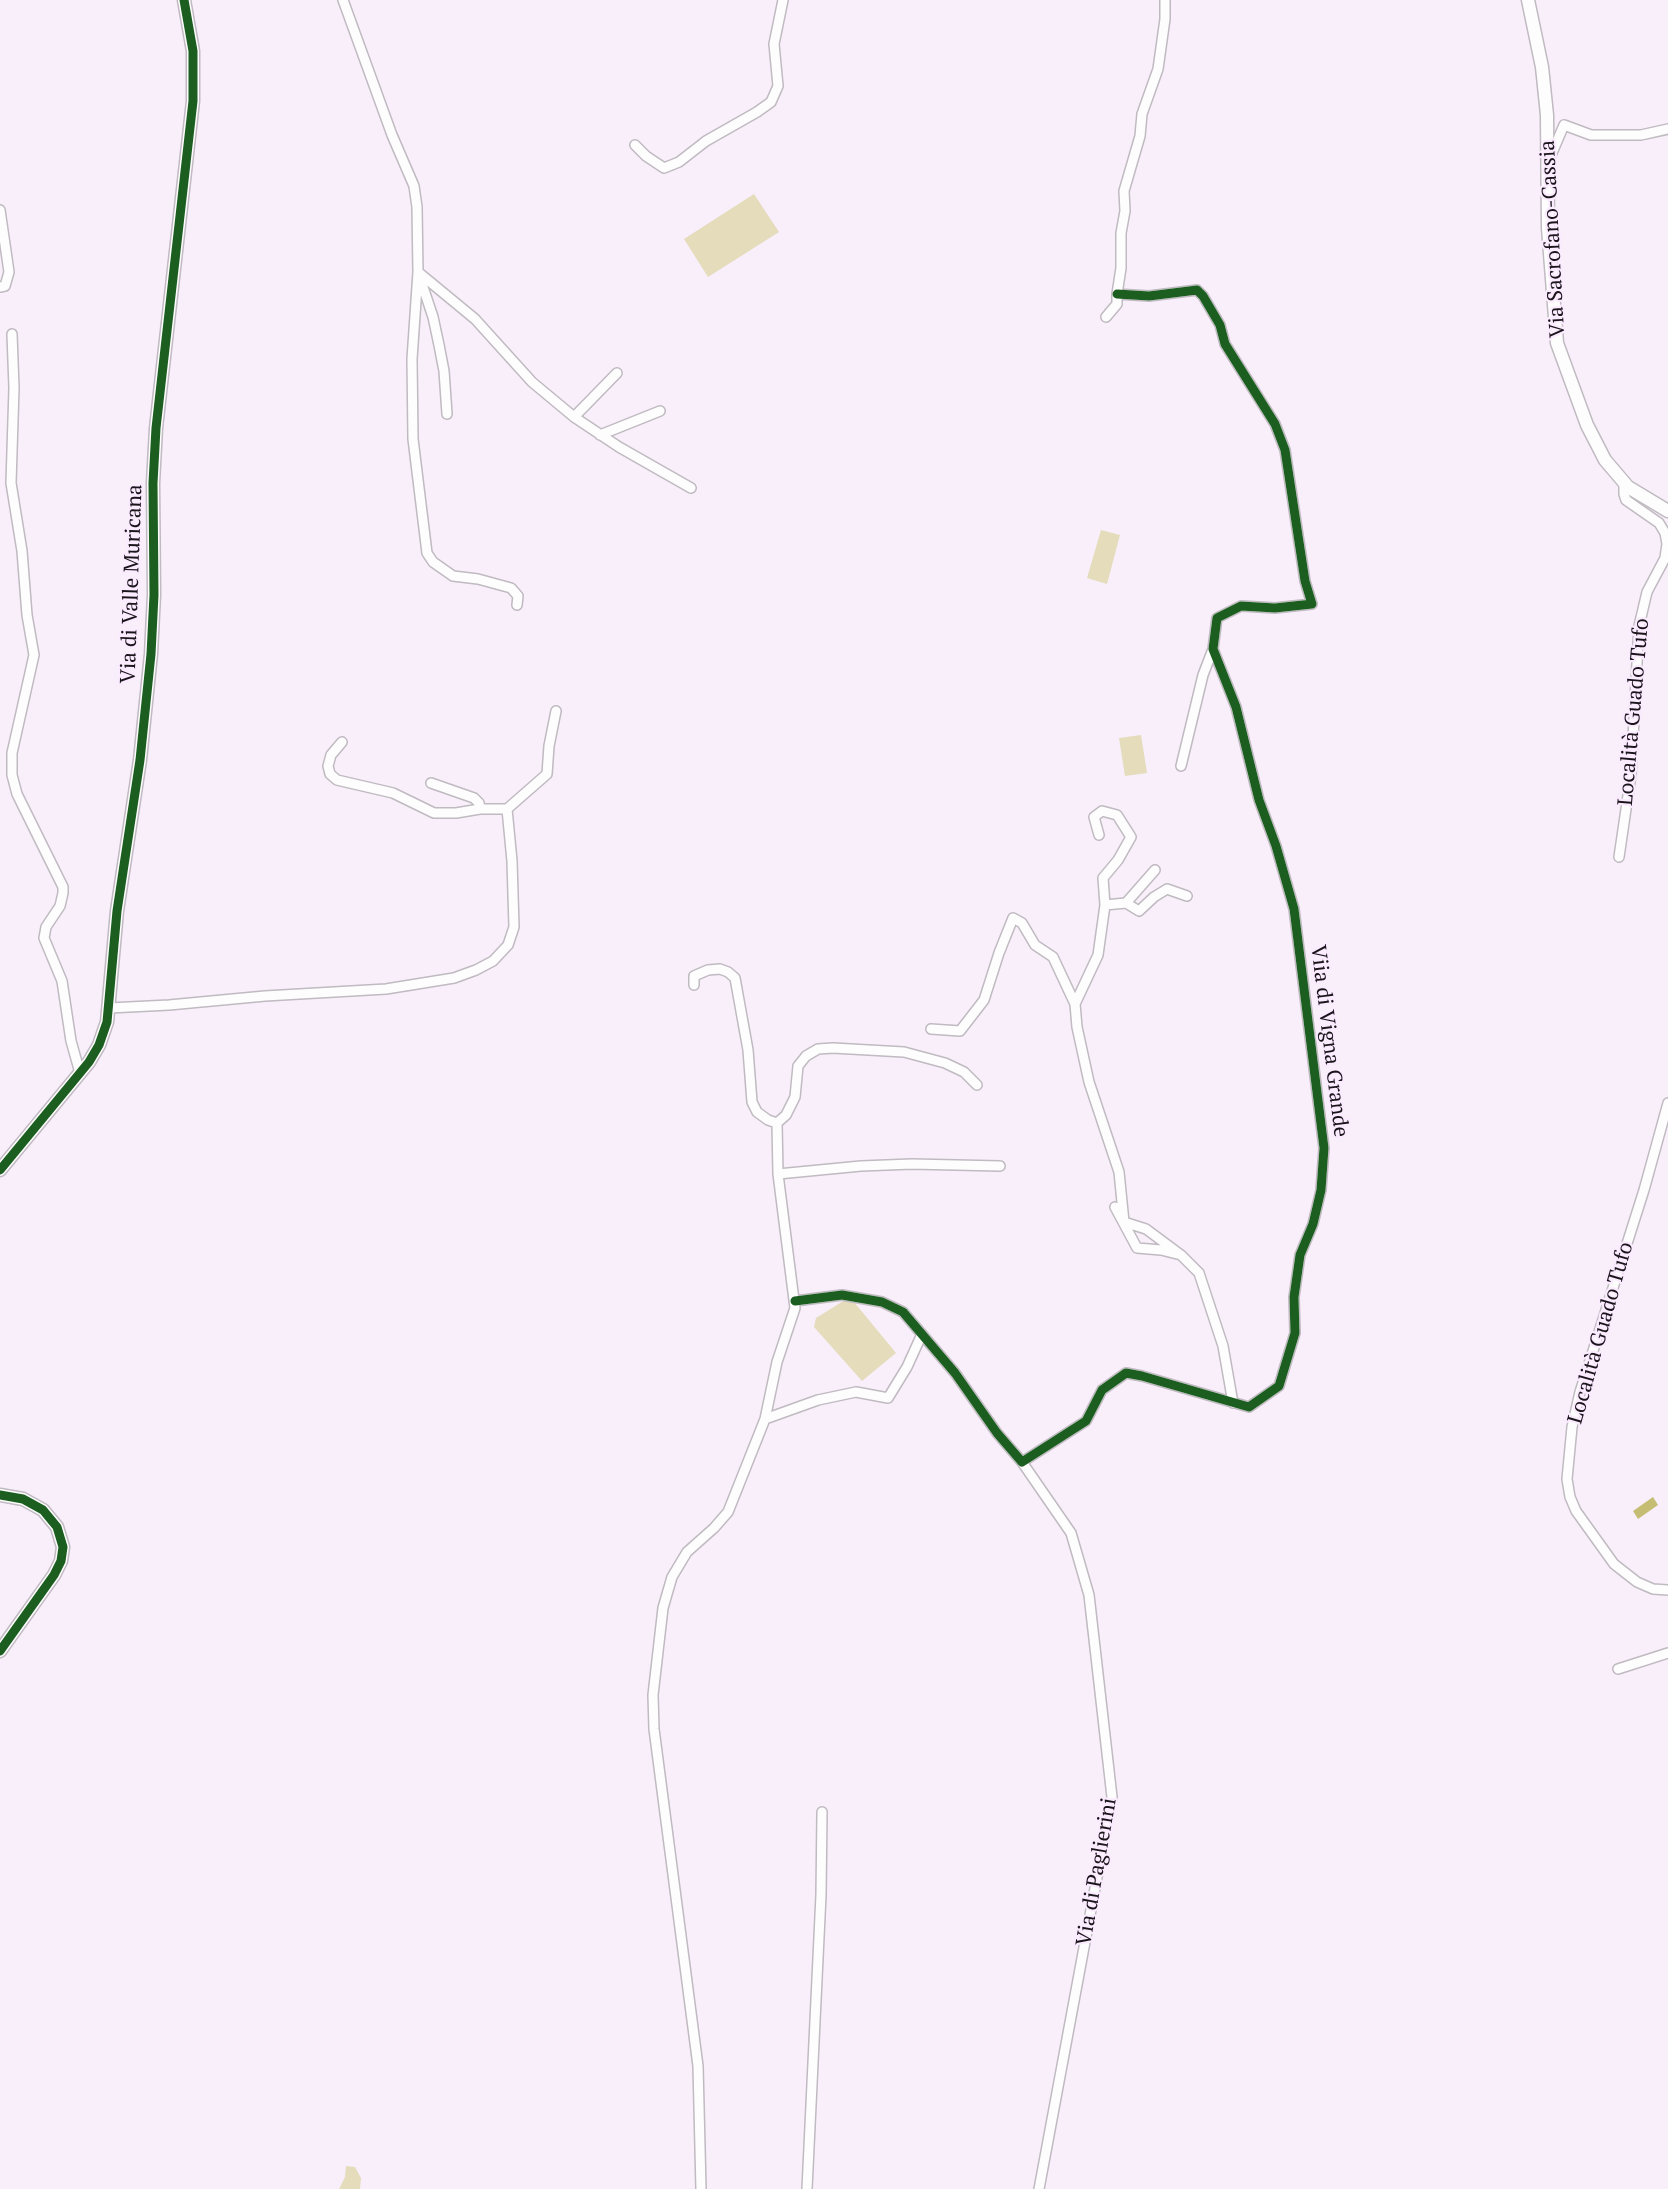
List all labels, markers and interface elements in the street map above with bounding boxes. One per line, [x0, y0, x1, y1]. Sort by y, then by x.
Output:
street label: Via Sacrofano-Cassia [1535, 140, 1571, 338]
street label: Via di Valle Muricana [116, 484, 148, 684]
street label: Località Guado Tufo [1613, 617, 1655, 807]
street label: Viia di Vigna Grande [1305, 943, 1353, 1139]
street label: Località Guado Tufo [1563, 1239, 1639, 1427]
street label: Via di Paglierini [1072, 1796, 1122, 1948]

